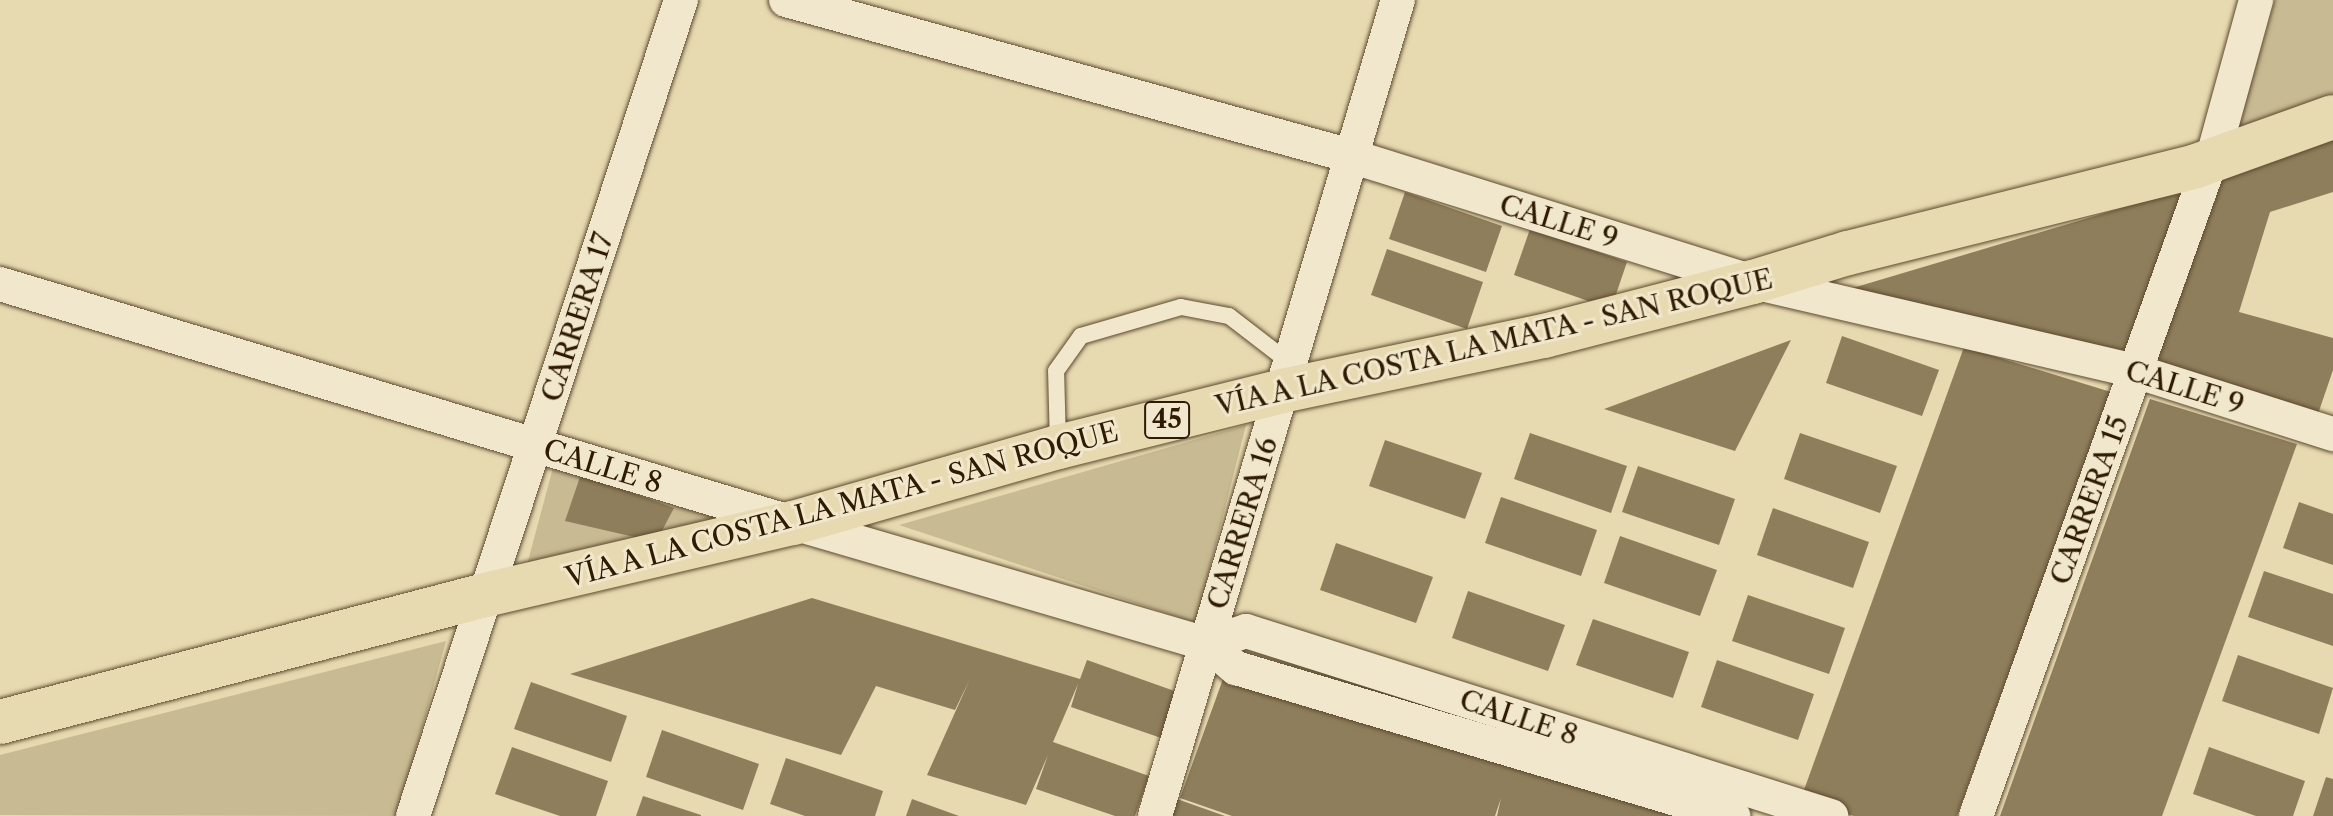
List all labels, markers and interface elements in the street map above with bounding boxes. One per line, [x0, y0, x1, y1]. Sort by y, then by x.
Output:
street label: CALLE 9 [1496, 187, 1622, 255]
street label: CARRERA 17 [534, 228, 620, 406]
street label: VÍA A LA COSTA LA MATA - SAN ROQUE [1208, 261, 1780, 423]
street label: CALLE 9 [2122, 353, 2248, 421]
road number: 45 [1143, 398, 1191, 442]
street label: CARRERA 15 [2043, 411, 2135, 589]
street label: VÍA A LA COSTA LA MATA - SAN ROQUE [558, 413, 1126, 595]
street label: CALLE 8 [540, 432, 666, 500]
street label: CARRERA 16 [1200, 432, 1284, 614]
street label: CALLE 8 [1456, 682, 1582, 752]

